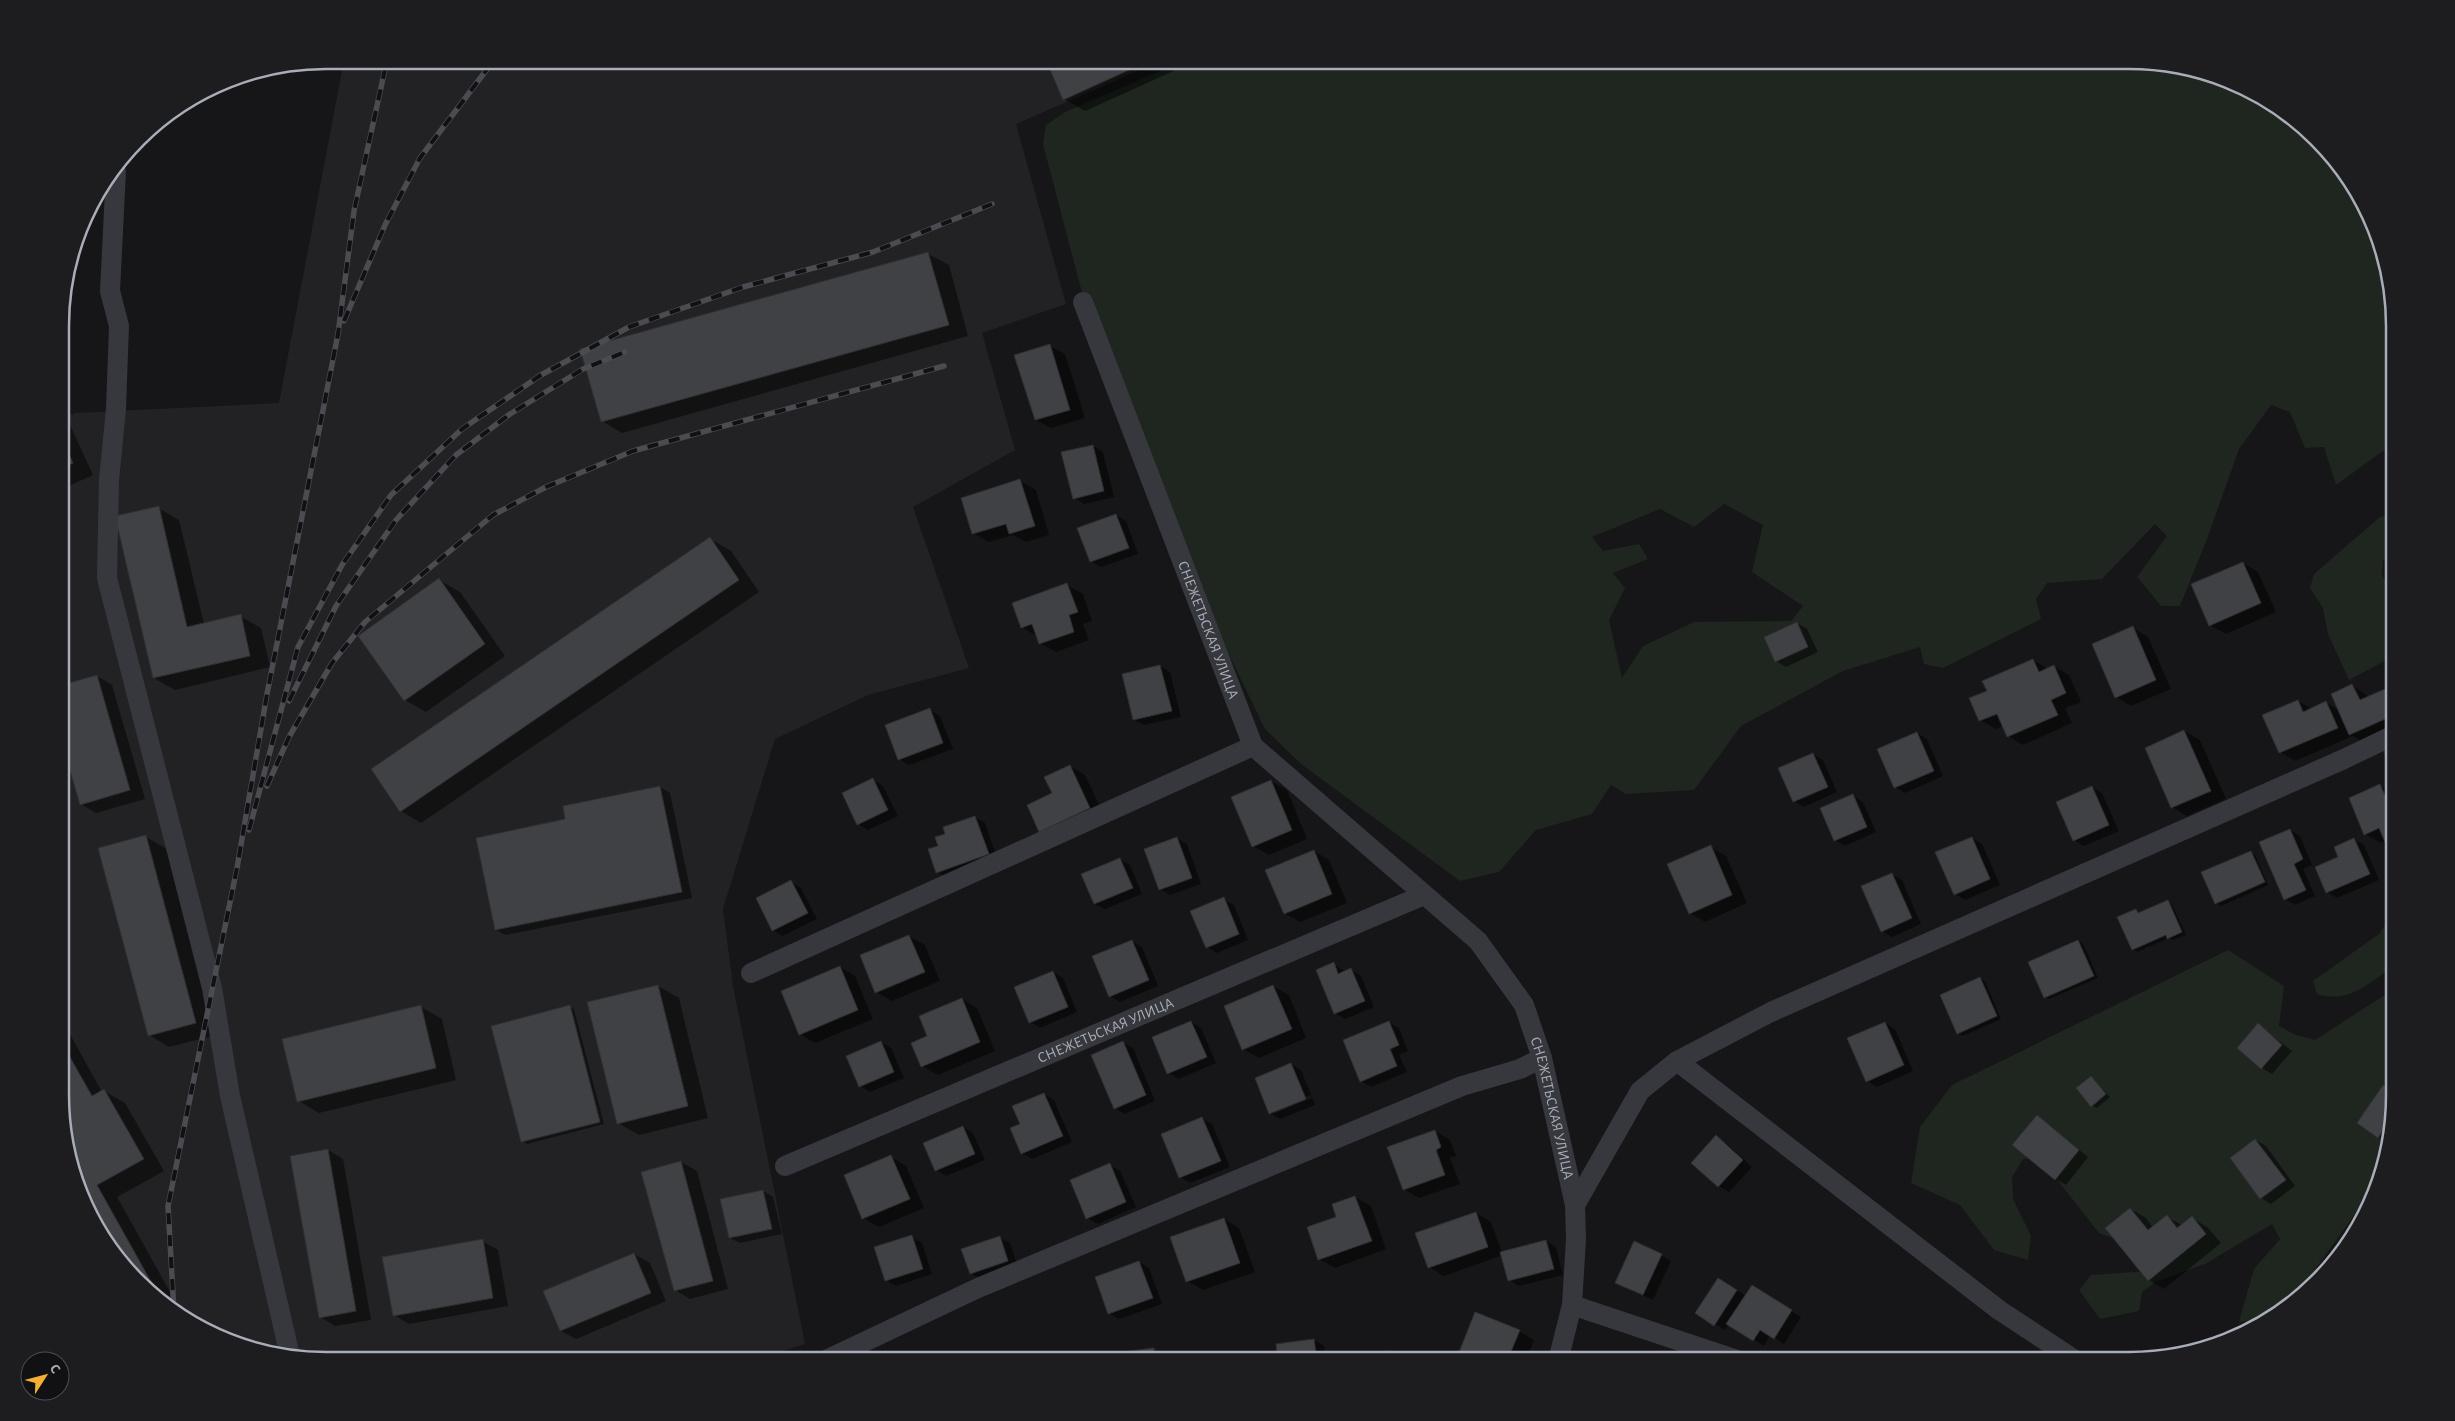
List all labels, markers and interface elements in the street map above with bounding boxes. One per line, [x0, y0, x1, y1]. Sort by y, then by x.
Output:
street label: СНЕЖЕТЬСКАЯ УЛИЦА [1175, 559, 1242, 701]
street label: СНЕЖЕТЬСКАЯ УЛИЦА [1035, 995, 1176, 1066]
street label: СНЕЖЕТЬСКАЯ УЛИЦА [1528, 1035, 1577, 1181]
north arrow [20, 1351, 70, 1401]
text: С [47, 1362, 63, 1376]

